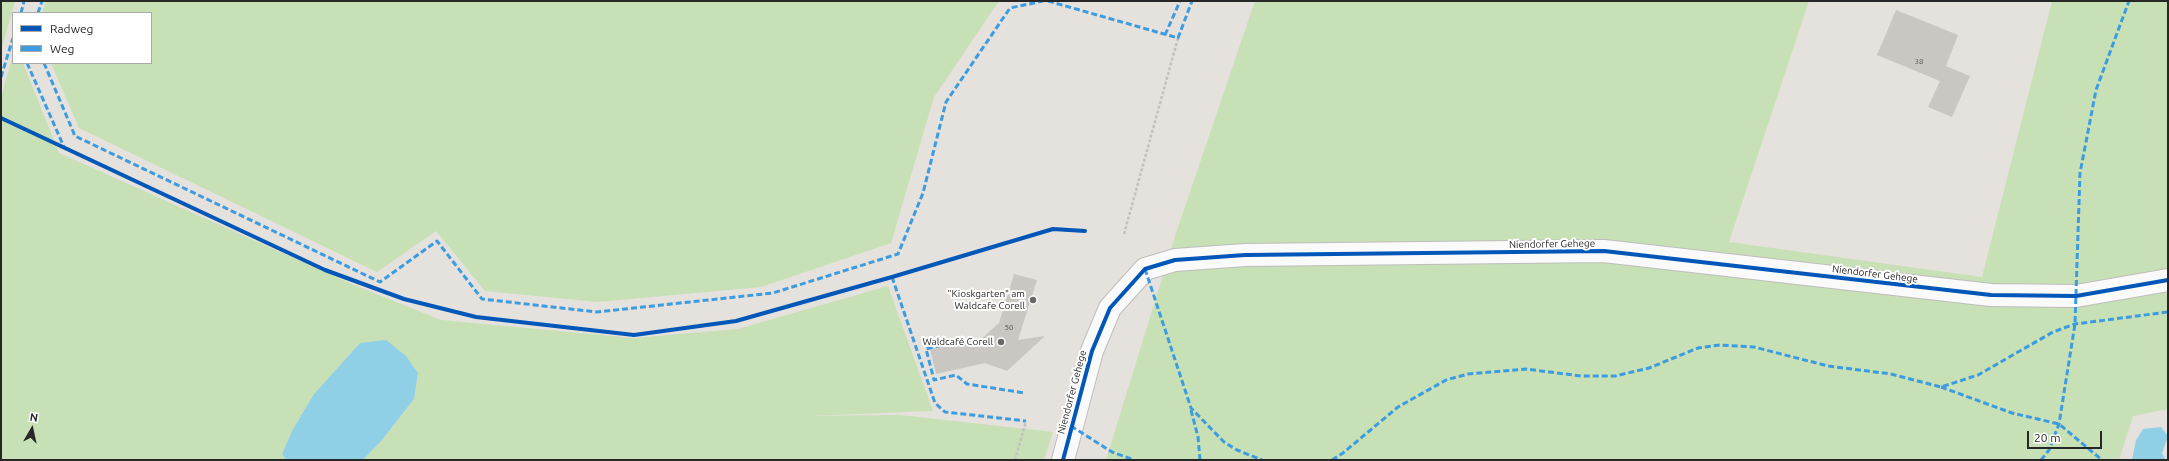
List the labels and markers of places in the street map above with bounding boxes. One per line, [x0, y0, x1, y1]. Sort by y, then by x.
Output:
place label: "Kioskgarten" am Waldcafe Corell [948, 288, 1025, 312]
marker: "Kioskgarten" am Waldcafe Corell [1028, 295, 1038, 305]
place label: Waldcafé Corell [922, 336, 993, 348]
marker: Waldcafé Corell [996, 337, 1006, 347]

